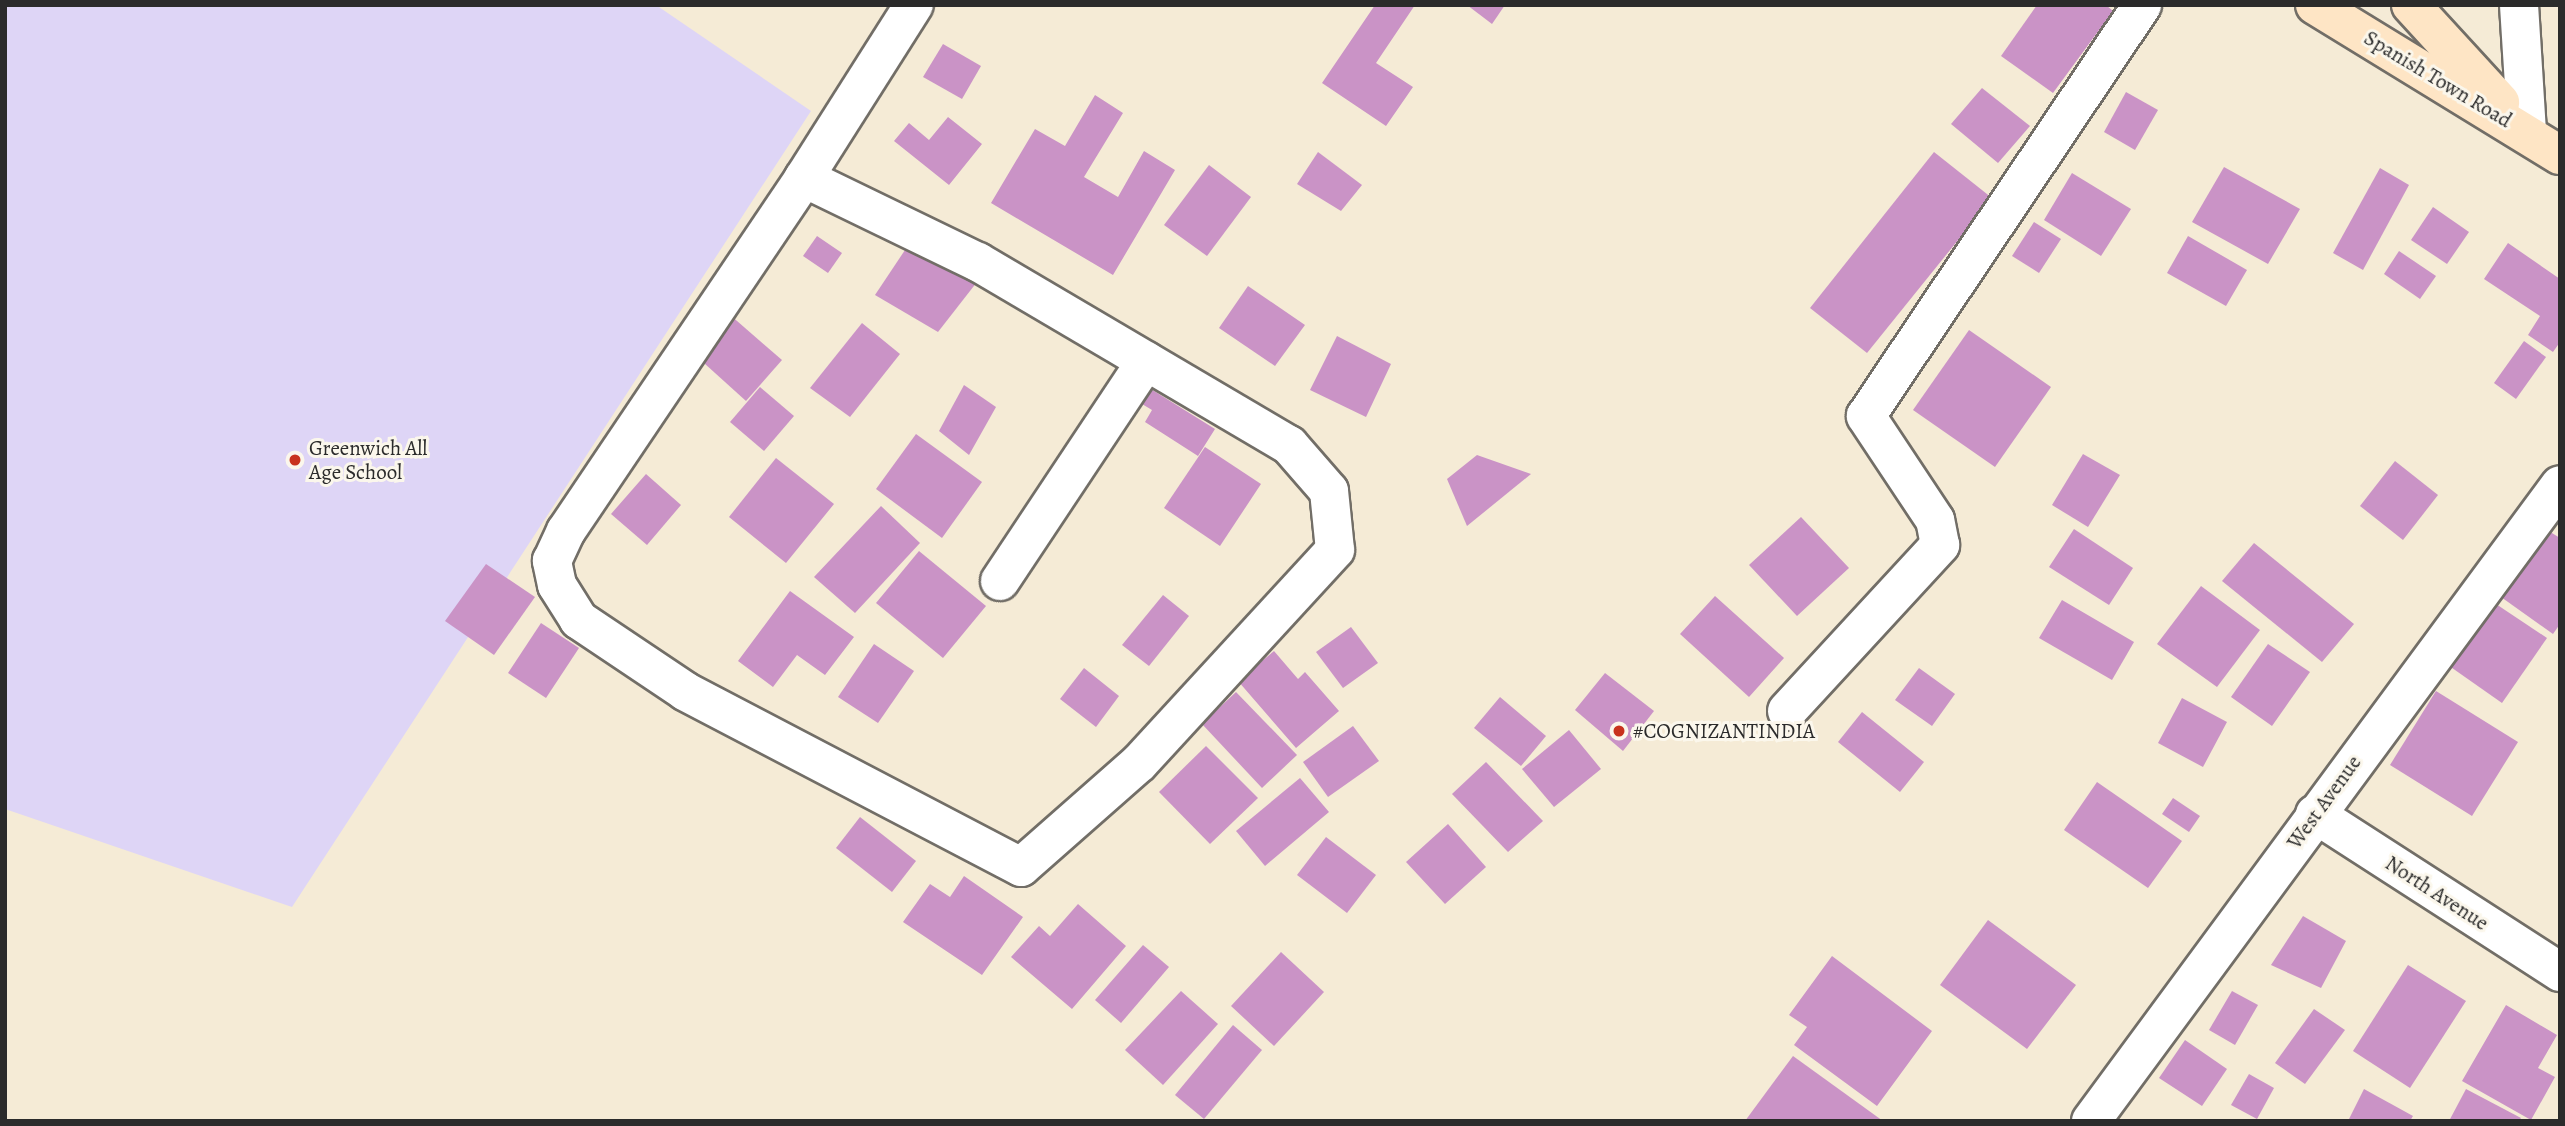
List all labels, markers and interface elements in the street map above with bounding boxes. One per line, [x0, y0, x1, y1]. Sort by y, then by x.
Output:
street label: Spanish Town Road [2360, 25, 2516, 133]
place label: Greenwich All Age School [309, 435, 427, 485]
marker: Greenwich All Age School [287, 452, 303, 468]
place label: #COGNIZANTINDIA [1633, 718, 1815, 744]
marker: #COGNIZANTINDIA [1611, 723, 1627, 739]
street label: West Avenue [2282, 750, 2366, 854]
street label: North Avenue [2381, 850, 2493, 936]

